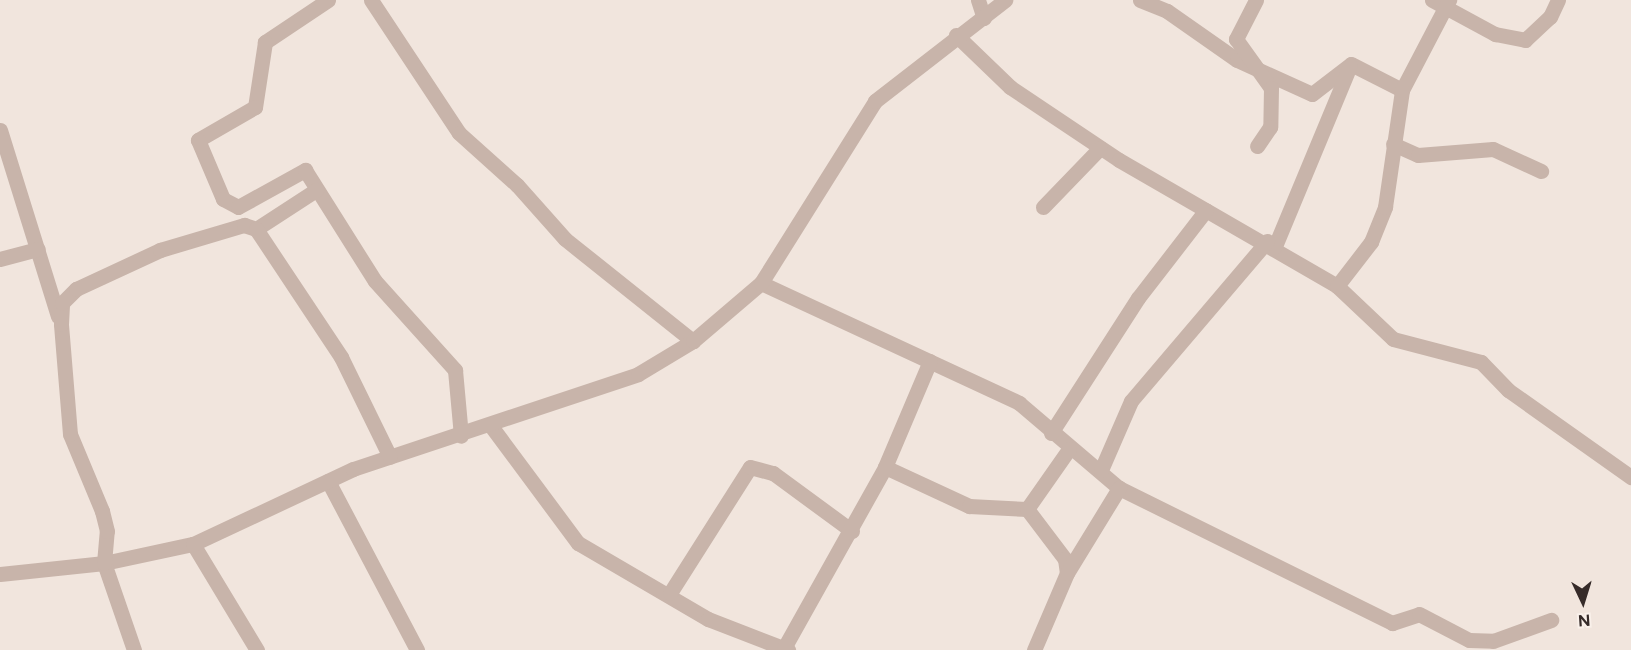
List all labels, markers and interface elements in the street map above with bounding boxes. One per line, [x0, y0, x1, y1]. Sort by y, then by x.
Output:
north arrow [1553, 572, 1613, 632]
text: N [1577, 611, 1591, 630]

